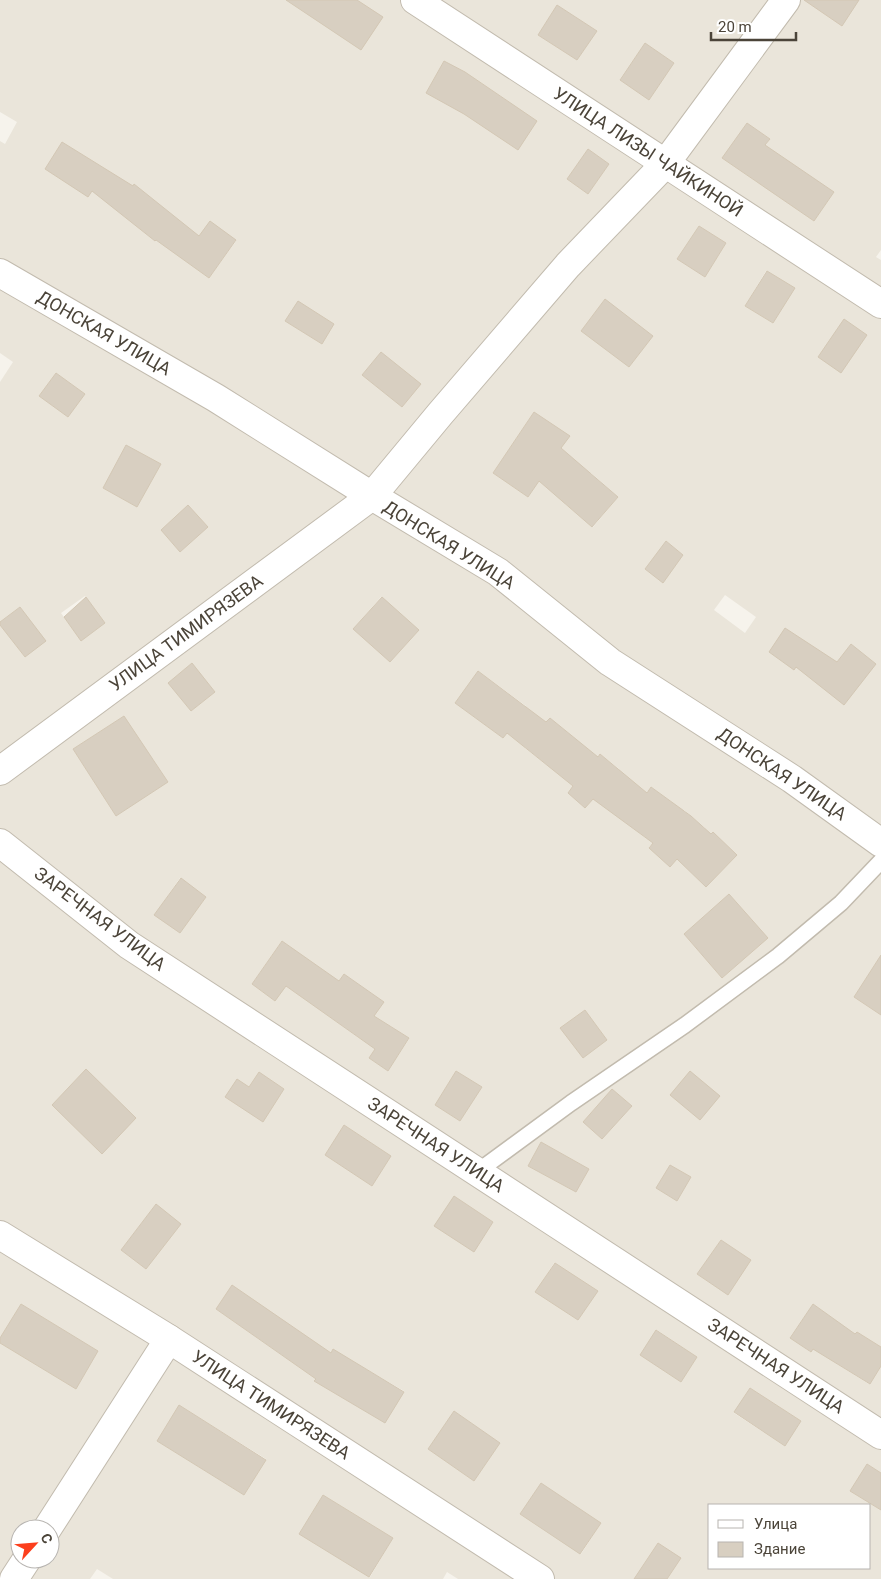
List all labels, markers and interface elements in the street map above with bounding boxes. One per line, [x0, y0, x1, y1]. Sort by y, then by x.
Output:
scale bar [711, 10, 796, 42]
text: 20 m [718, 18, 752, 36]
street label: УЛИЦА ЛИЗЫ ЧАЙКИНОЙ [550, 82, 747, 221]
street label: ДОНСКАЯ УЛИЦА [34, 286, 175, 380]
street label: ДОНСКАЯ УЛИЦА [380, 496, 519, 594]
street label: УЛИЦА ТИМИРЯЗЕВА [105, 570, 267, 695]
street label: ДОНСКАЯ УЛИЦА [714, 723, 851, 825]
street label: ЗАРЕЧНАЯ УЛИЦА [31, 863, 170, 975]
street label: ЗАРЕЧНАЯ УЛИЦА [364, 1093, 509, 1197]
street label: ЗАРЕЧНАЯ УЛИЦА [704, 1314, 849, 1418]
street label: УЛИЦА ТИМИРЯЗЕВА [188, 1346, 355, 1464]
legend [708, 1504, 871, 1569]
text: Улица [754, 1515, 797, 1533]
north arrow [10, 1519, 60, 1569]
text: С [37, 1531, 56, 1546]
text: Здание [754, 1540, 805, 1558]

